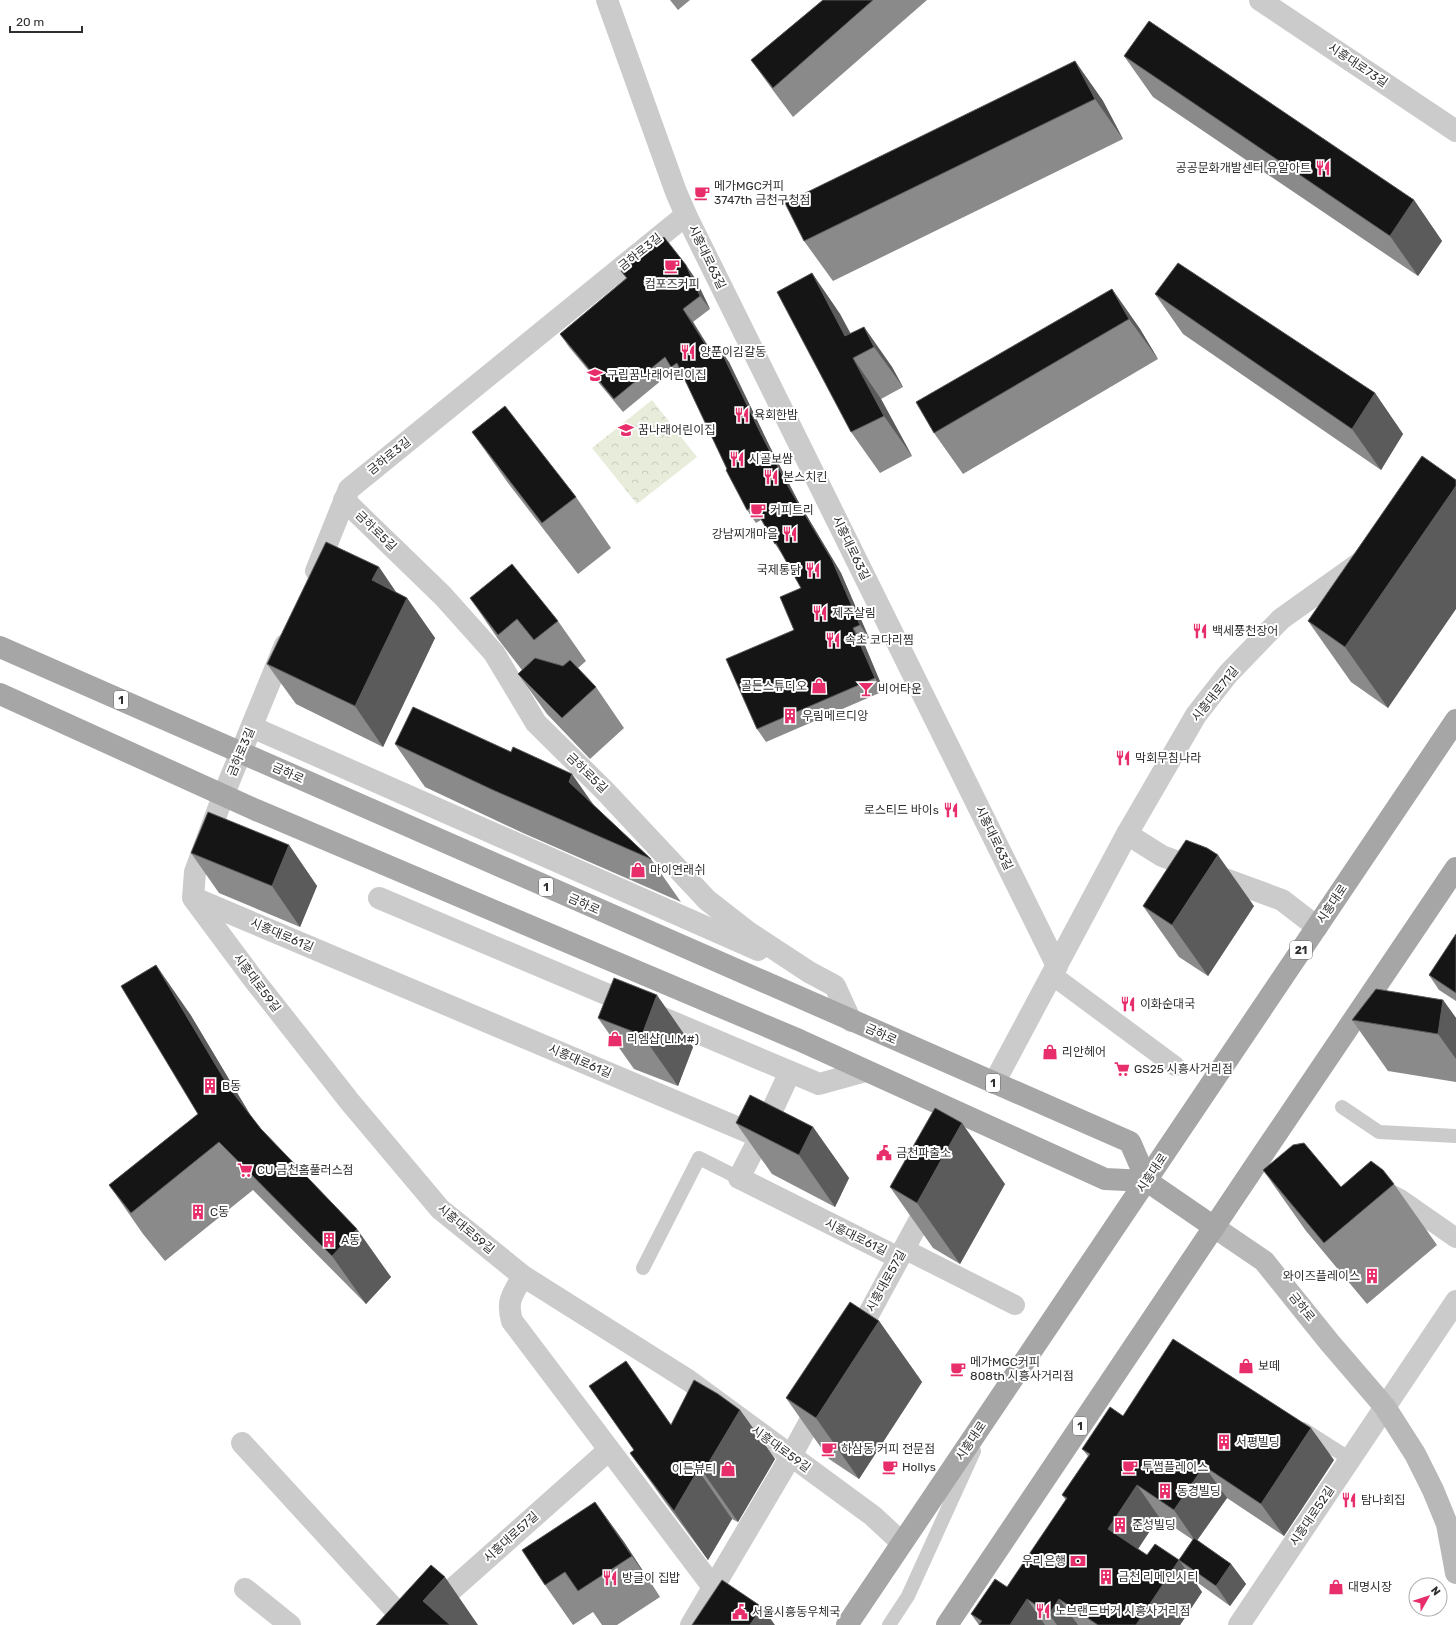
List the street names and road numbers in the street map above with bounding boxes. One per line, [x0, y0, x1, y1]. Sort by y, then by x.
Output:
street label: 시흥대로73길 [1326, 40, 1390, 90]
street label: 시흥대로63길 [685, 223, 729, 291]
street label: 금하로3길 [616, 230, 664, 274]
street label: 금하로3길 [365, 434, 413, 478]
street label: 금하로5길 [353, 508, 399, 554]
street label: 시흥대로63길 [829, 514, 873, 582]
street label: 시흥대로71길 [1189, 664, 1241, 724]
road number: 1 [114, 691, 128, 709]
street label: 금하로3길 [225, 726, 257, 778]
street label: 금하로5길 [564, 750, 610, 796]
street label: 금하로 [270, 760, 306, 786]
street label: 시흥대로63길 [972, 804, 1016, 872]
road number: 1 [539, 878, 553, 896]
street label: 시흥대로 [1314, 882, 1350, 926]
street label: 금하로 [566, 891, 602, 917]
street label: 시흥대로61길 [248, 915, 316, 955]
road number: 21 [1290, 941, 1312, 959]
street label: 시흥대로59길 [231, 951, 283, 1015]
street label: 금하로 [863, 1021, 899, 1047]
street label: 시흥대로61길 [546, 1041, 614, 1081]
road number: 1 [986, 1074, 1000, 1092]
street label: 시흥대로 [1134, 1151, 1170, 1195]
street label: 시흥대로59길 [435, 1201, 497, 1257]
street label: 시흥대로61길 [823, 1216, 889, 1258]
street label: 시흥대로57길 [863, 1248, 909, 1314]
street label: 금하로 [1286, 1290, 1318, 1324]
road number: 1 [1073, 1417, 1087, 1435]
street label: 시흥대로 [953, 1419, 989, 1463]
street label: 시흥대로59길 [749, 1423, 813, 1475]
street label: 시흥대로52길 [1287, 1483, 1337, 1549]
street label: 시흥대로57길 [481, 1509, 541, 1565]

